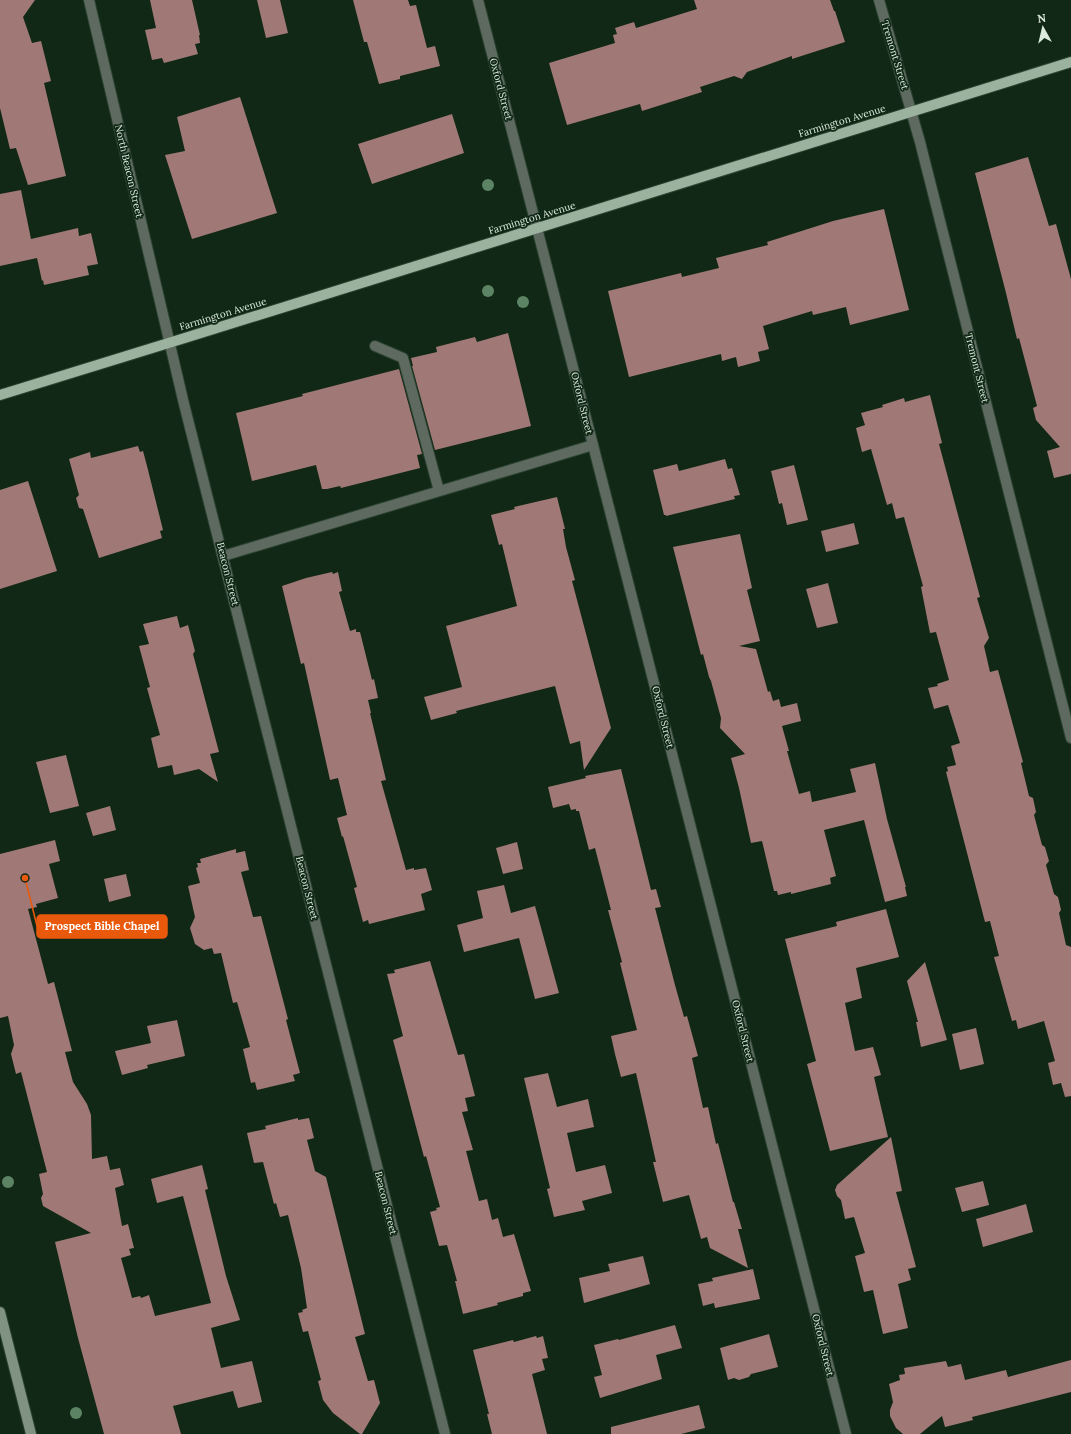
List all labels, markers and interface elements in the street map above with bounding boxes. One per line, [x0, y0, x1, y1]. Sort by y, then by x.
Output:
north arrow [1023, 8, 1063, 48]
text: N [1036, 11, 1047, 26]
street label: Tremont Street [878, 19, 912, 91]
street label: Oxford Street [486, 57, 516, 122]
street label: Farmington Avenue [797, 101, 888, 140]
street label: North Beacon Street [112, 123, 146, 219]
street label: Farmington Avenue [487, 198, 578, 237]
street label: Farmington Avenue [178, 294, 269, 333]
street label: Tremont Street [962, 332, 992, 404]
street label: Oxford Street [568, 371, 596, 436]
street label: Beacon Street [214, 541, 242, 607]
street label: Oxford Street [649, 685, 677, 750]
street label: Beacon Street [293, 855, 321, 921]
callout: Prospect Bible Chapel [37, 915, 167, 938]
text: Prospect Bible Chapel [45, 919, 160, 933]
street label: Oxford Street [729, 999, 757, 1064]
street label: Beacon Street [372, 1170, 400, 1236]
street label: Oxford Street [809, 1313, 837, 1378]

